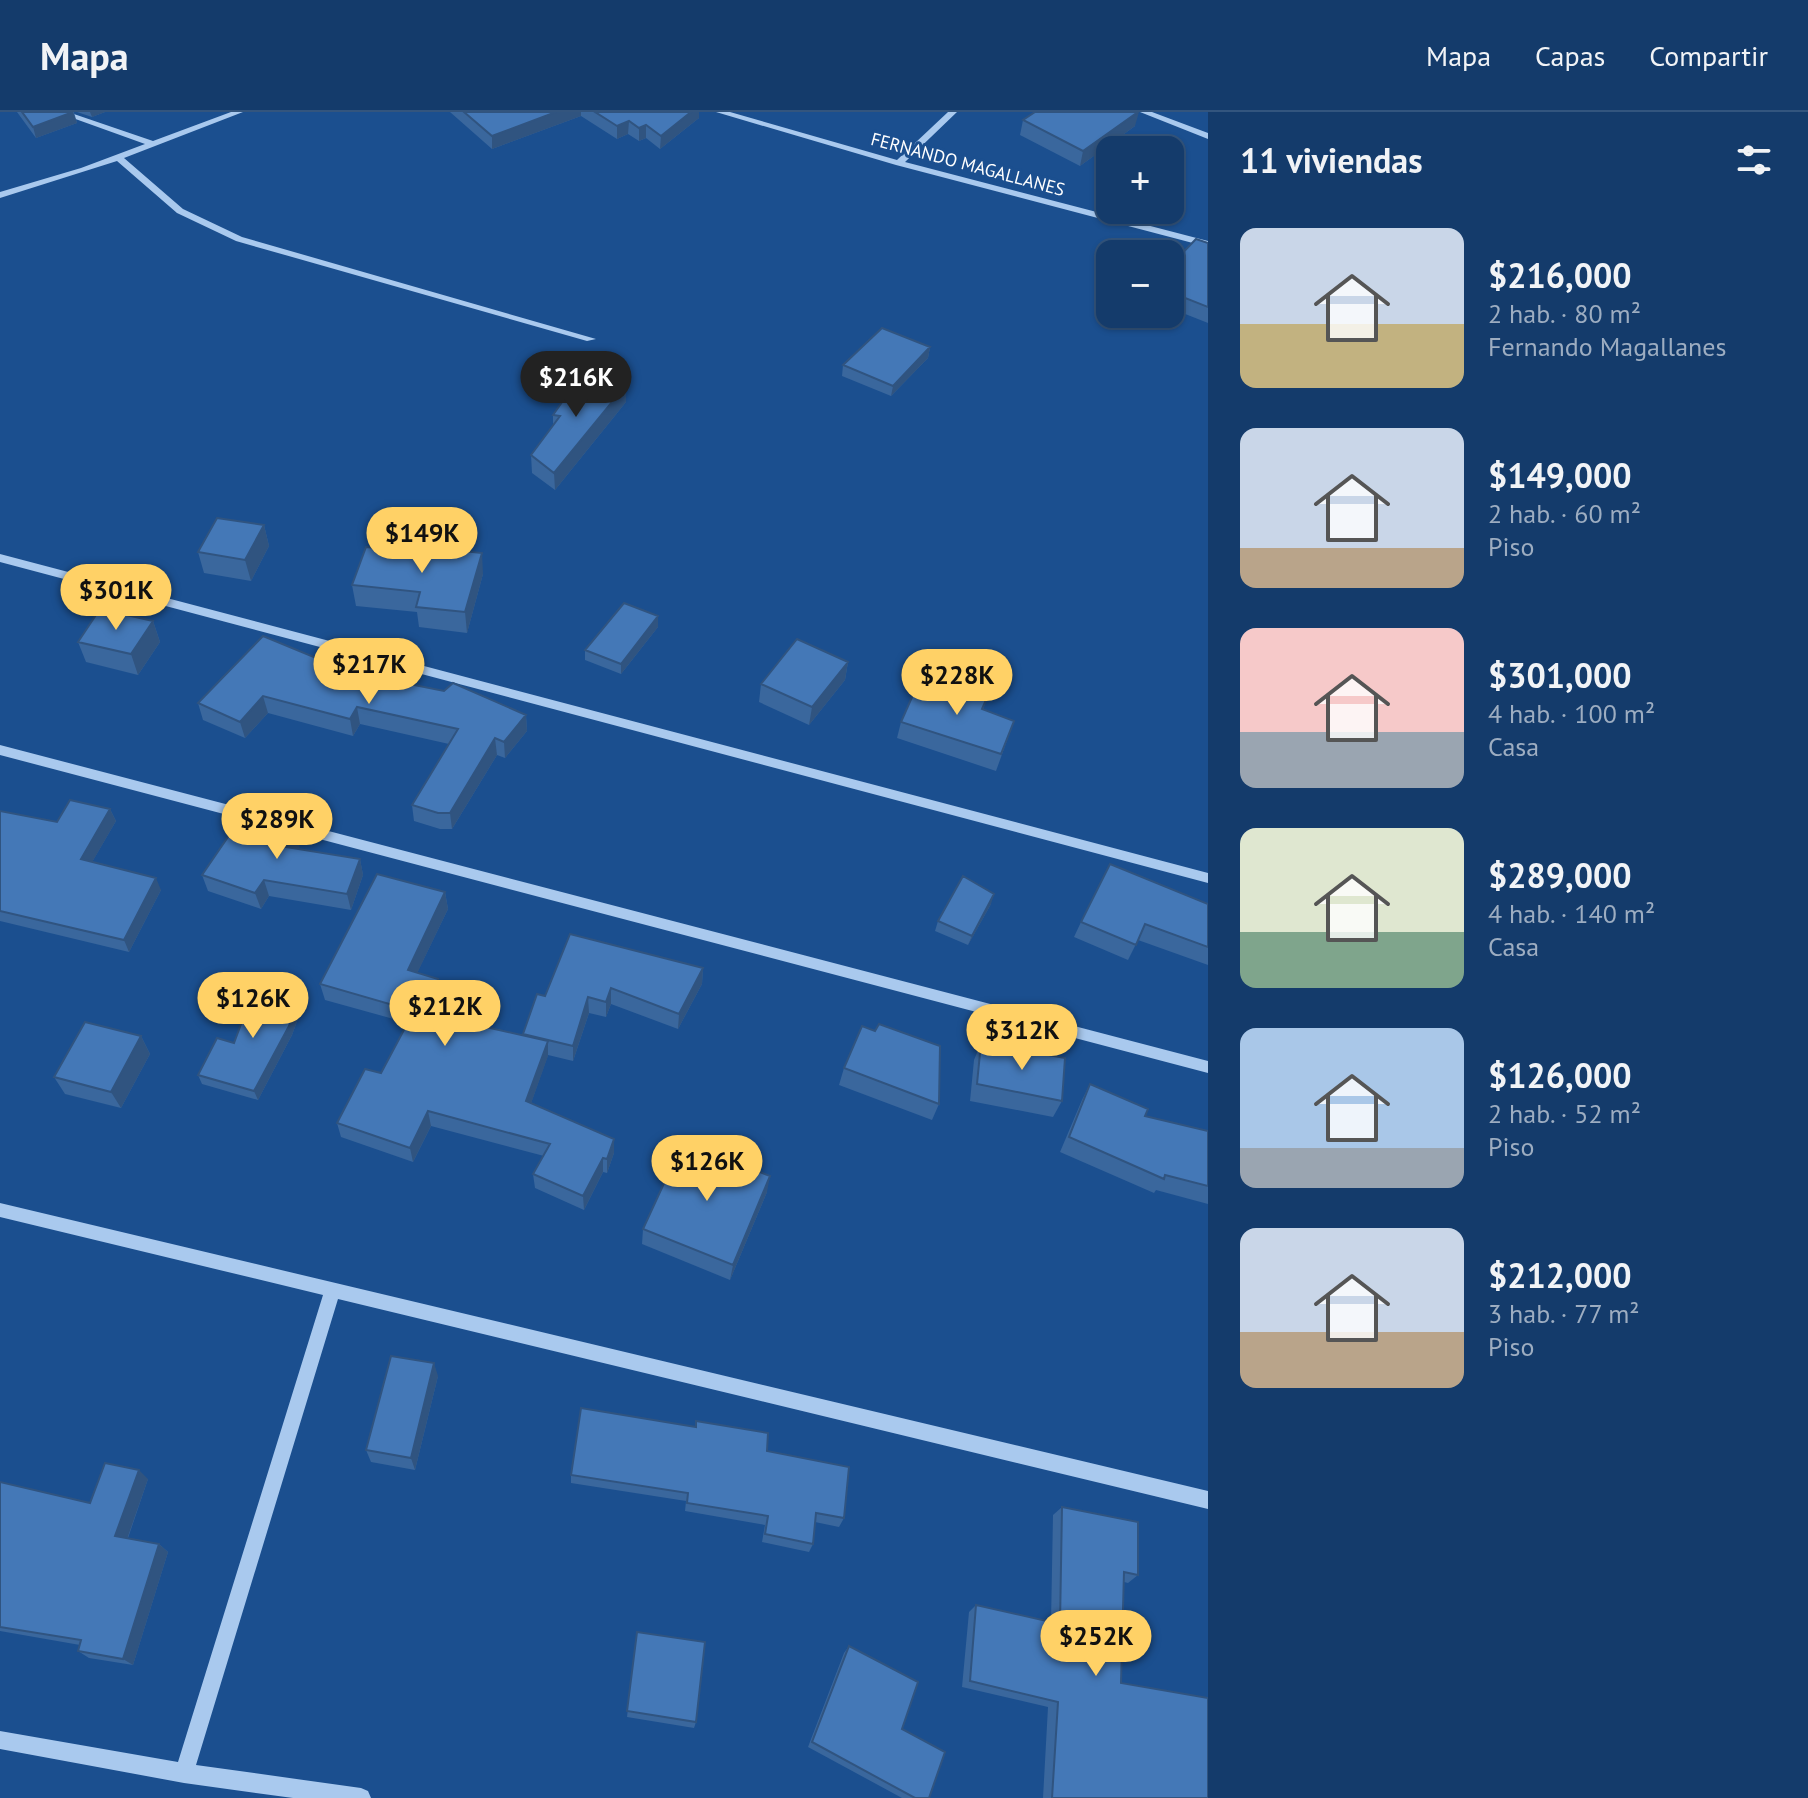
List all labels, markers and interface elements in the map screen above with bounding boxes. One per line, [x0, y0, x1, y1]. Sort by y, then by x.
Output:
text: Mapa [40, 31, 129, 80]
text: Mapa [1426, 37, 1491, 74]
text: Capas [1535, 37, 1605, 74]
text: Compartir [1649, 37, 1768, 74]
street label: FERNANDO MAGALLANES [869, 127, 1067, 201]
map controls [1096, 136, 1184, 328]
button: + [1096, 136, 1184, 224]
text: 11 viviendas [1240, 138, 1423, 182]
icon: filters [1732, 138, 1776, 182]
button: − [1096, 240, 1184, 328]
text: $216,000 [1488, 253, 1632, 297]
icon: home [1304, 260, 1400, 356]
text: 2 hab. · 80 m² [1488, 297, 1641, 330]
text: Fernando Magallanes [1488, 330, 1726, 363]
pin: $216K [520, 351, 632, 419]
text: $216K [538, 360, 614, 393]
text: $149,000 [1488, 453, 1632, 497]
icon: home [1304, 460, 1400, 556]
text: 2 hab. · 60 m² [1488, 497, 1641, 530]
pin: $149K [366, 507, 478, 575]
text: $149K [384, 516, 460, 549]
text: Piso [1488, 530, 1534, 563]
pin: $301K [60, 564, 172, 632]
text: $301K [78, 573, 154, 606]
pin: $217K [313, 638, 425, 706]
text: $217K [331, 647, 407, 680]
pin: $228K [901, 649, 1013, 717]
text: $301,000 [1488, 653, 1632, 697]
text: $228K [919, 658, 995, 691]
icon: home [1304, 660, 1400, 756]
text: 4 hab. · 100 m² [1488, 697, 1655, 730]
text: Casa [1488, 730, 1539, 763]
pin: $289K [221, 793, 333, 861]
text: $289K [239, 802, 315, 835]
text: $289,000 [1488, 853, 1632, 897]
icon: home [1304, 860, 1400, 956]
text: 4 hab. · 140 m² [1488, 897, 1655, 930]
text: Casa [1488, 930, 1539, 963]
pin: $126K [197, 972, 309, 1040]
pin: $212K [389, 980, 501, 1048]
text: $126K [215, 981, 291, 1014]
text: $212K [407, 989, 483, 1022]
pin: $312K [966, 1004, 1078, 1072]
text: $312K [984, 1013, 1060, 1046]
text: $126,000 [1488, 1053, 1632, 1097]
icon: home [1304, 1060, 1400, 1156]
text: 2 hab. · 52 m² [1488, 1097, 1641, 1130]
text: Piso [1488, 1130, 1534, 1163]
pin: $126K [651, 1135, 763, 1203]
text: $126K [669, 1144, 745, 1177]
text: $212,000 [1488, 1253, 1632, 1297]
icon: home [1304, 1260, 1400, 1356]
text: 3 hab. · 77 m² [1488, 1297, 1640, 1330]
text: Piso [1488, 1330, 1534, 1363]
pin: $252K [1040, 1610, 1152, 1678]
text: $252K [1058, 1619, 1134, 1652]

